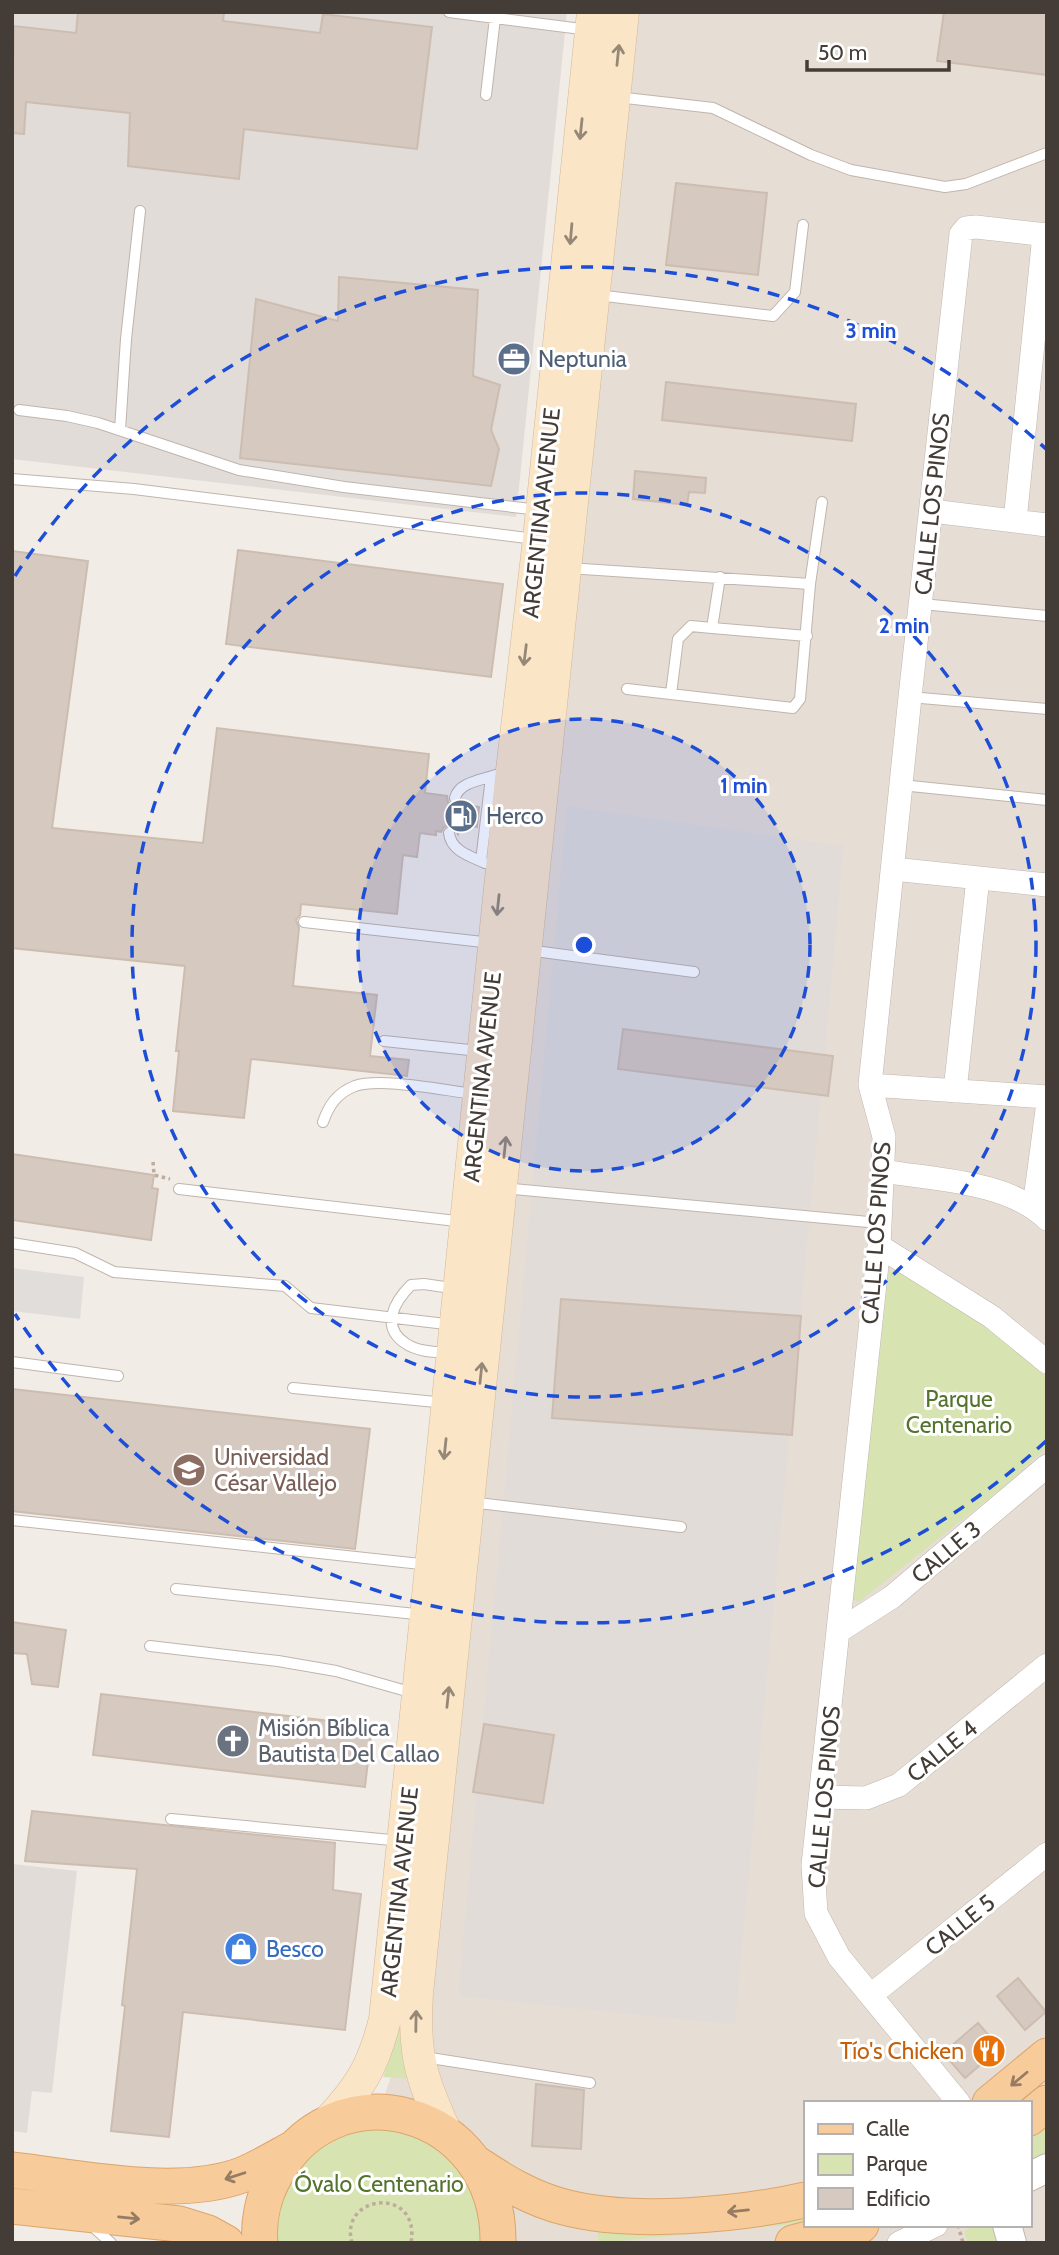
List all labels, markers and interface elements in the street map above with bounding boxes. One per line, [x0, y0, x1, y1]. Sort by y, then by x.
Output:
scale bar [807, 28, 949, 72]
text: 50 m [818, 40, 867, 65]
one-way arrow [612, 44, 625, 67]
one-way arrow [574, 117, 587, 140]
one-way arrow [564, 222, 577, 245]
text: 3 min [846, 318, 896, 343]
office icon: Neptunia [495, 340, 533, 378]
place label: Neptunia [538, 345, 627, 373]
street label: ARGENTINA AVENUE [516, 406, 566, 620]
street label: CALLE LOS PINOS [909, 412, 955, 596]
text: 2 min [879, 613, 929, 638]
one-way arrow [519, 643, 532, 666]
text: 1 min [720, 773, 768, 798]
fuel station icon: Herco [442, 797, 480, 835]
place label: Herco [486, 802, 544, 830]
one-way arrow [492, 894, 505, 916]
centre of rings [572, 933, 596, 957]
street label: ARGENTINA AVENUE [457, 970, 507, 1184]
one-way arrow [499, 1136, 512, 1159]
street label: CALLE LOS PINOS [856, 1141, 896, 1325]
one-way arrow [475, 1363, 488, 1385]
park label: Parque Centenario [906, 1385, 1012, 1439]
one-way arrow [438, 1437, 451, 1460]
place label: Universidad César Vallejo [214, 1443, 337, 1497]
school or university icon: Universidad César Vallejo [170, 1451, 208, 1489]
street label: CALLE 3 [906, 1515, 986, 1589]
one-way arrow [442, 1686, 455, 1709]
street label: CALLE LOS PINOS [802, 1705, 846, 1889]
place label: Misión Bíblica Bautista Del Callao [258, 1714, 440, 1768]
street label: CALLE 4 [901, 1714, 983, 1788]
church icon: Misión Bíblica Bautista Del Callao [214, 1722, 252, 1760]
street label: ARGENTINA AVENUE [374, 1785, 424, 1999]
street label: CALLE 5 [919, 1888, 1001, 1962]
shop icon: Besco [222, 1930, 260, 1968]
place label: Besco [266, 1935, 324, 1963]
one-way arrow [409, 2010, 422, 2033]
restaurant icon: Tío's Chicken [970, 2032, 1008, 2070]
place label: Tío's Chicken [840, 2037, 964, 2065]
one-way arrow [1010, 2071, 1028, 2087]
legend [804, 2101, 1031, 2227]
text: Calle [866, 2116, 910, 2141]
text: Parque [866, 2151, 928, 2176]
park label: Óvalo Centenario [294, 2170, 464, 2198]
one-way arrow [224, 2171, 246, 2184]
text: Edificio [866, 2186, 930, 2211]
one-way arrow [727, 2205, 750, 2218]
one-way arrow [117, 2212, 140, 2225]

